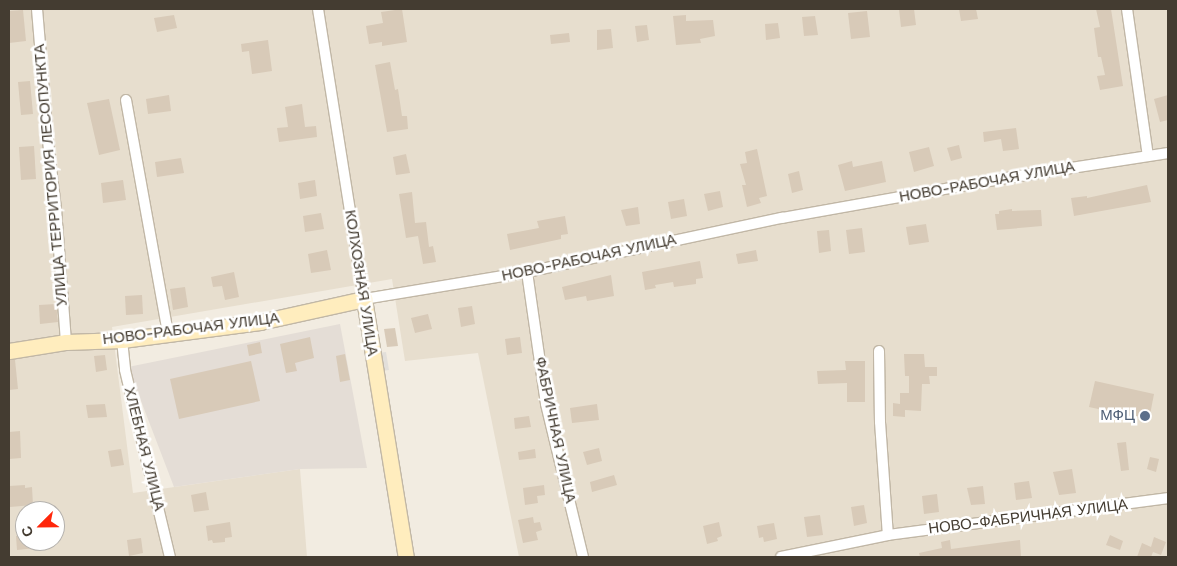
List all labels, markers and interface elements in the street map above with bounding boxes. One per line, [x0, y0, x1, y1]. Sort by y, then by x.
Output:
street label: УЛИЦА ТЕРРИТОРИЯ ЛЕСОПУНКТА [31, 43, 71, 307]
street label: НОВО-РАБОЧАЯ УЛИЦА [898, 158, 1076, 206]
street label: КОЛХОЗНАЯ УЛИЦА [341, 209, 381, 357]
street label: НОВО-РАБОЧАЯ УЛИЦА [500, 231, 678, 285]
street label: НОВО-РАБОЧАЯ УЛИЦА [102, 309, 280, 349]
street label: ФАБРИЧНАЯ УЛИЦА [531, 355, 579, 505]
street label: ХЛЕБНАЯ УЛИЦА [120, 385, 168, 513]
place label: МФЦ [1100, 407, 1135, 425]
marker: МФЦ [1139, 410, 1151, 422]
street label: НОВО-ФАБРИЧНАЯ УЛИЦА [927, 496, 1129, 538]
north arrow [15, 501, 65, 551]
text: С [18, 524, 36, 539]

